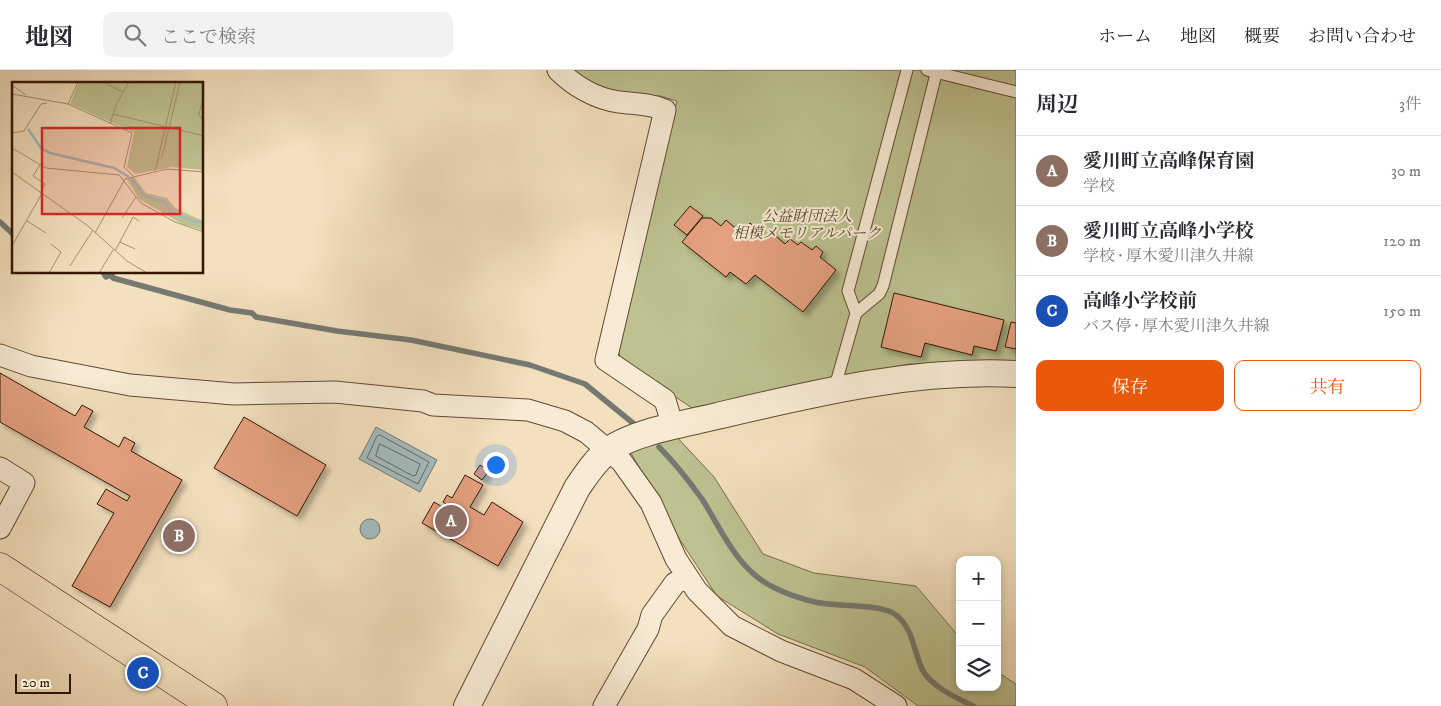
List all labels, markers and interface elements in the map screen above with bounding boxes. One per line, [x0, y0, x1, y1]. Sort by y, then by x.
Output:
search box [103, 12, 453, 57]
icon: search [121, 21, 149, 49]
text: 地図 [25, 23, 73, 53]
text: ここで検索 [161, 26, 256, 49]
text: ホーム [1098, 26, 1152, 48]
text: 地図 [1180, 26, 1216, 48]
text: 概要 [1244, 26, 1280, 48]
text: お問い合わせ [1308, 26, 1416, 48]
inset map [12, 82, 204, 274]
text: 周辺 [1036, 92, 1078, 118]
text: 3件 [1399, 94, 1421, 114]
text: 愛川町立高峰保育園 [1083, 150, 1254, 173]
text: A [1047, 161, 1057, 181]
text: 30 m [1391, 161, 1421, 181]
text: 学校 [1083, 176, 1115, 196]
park label: 公益財団法人 相模メモリアルパーク [733, 207, 881, 243]
text: 愛川町立高峰小学校 [1083, 220, 1254, 243]
text: B [1047, 231, 1057, 251]
text: 120 m [1383, 231, 1421, 251]
text: 学校 · 厚木愛川津久井線 [1083, 246, 1254, 266]
text: 高峰小学校前 [1083, 290, 1197, 313]
text: C [1047, 301, 1057, 321]
text: 150 m [1383, 301, 1421, 321]
text: バス停 · 厚木愛川津久井線 [1083, 316, 1270, 336]
button: 保存 [1036, 360, 1224, 411]
button: 共有 [1234, 360, 1421, 411]
your location [483, 452, 509, 478]
pin: A [435, 502, 467, 540]
pin: B [163, 517, 195, 555]
map controls [956, 556, 1001, 691]
button: + [956, 556, 1001, 601]
button: − [956, 601, 1001, 646]
button: layers [956, 646, 1001, 691]
pin: C [127, 654, 159, 692]
scale bar [15, 671, 71, 694]
text: 20 m [22, 674, 50, 692]

